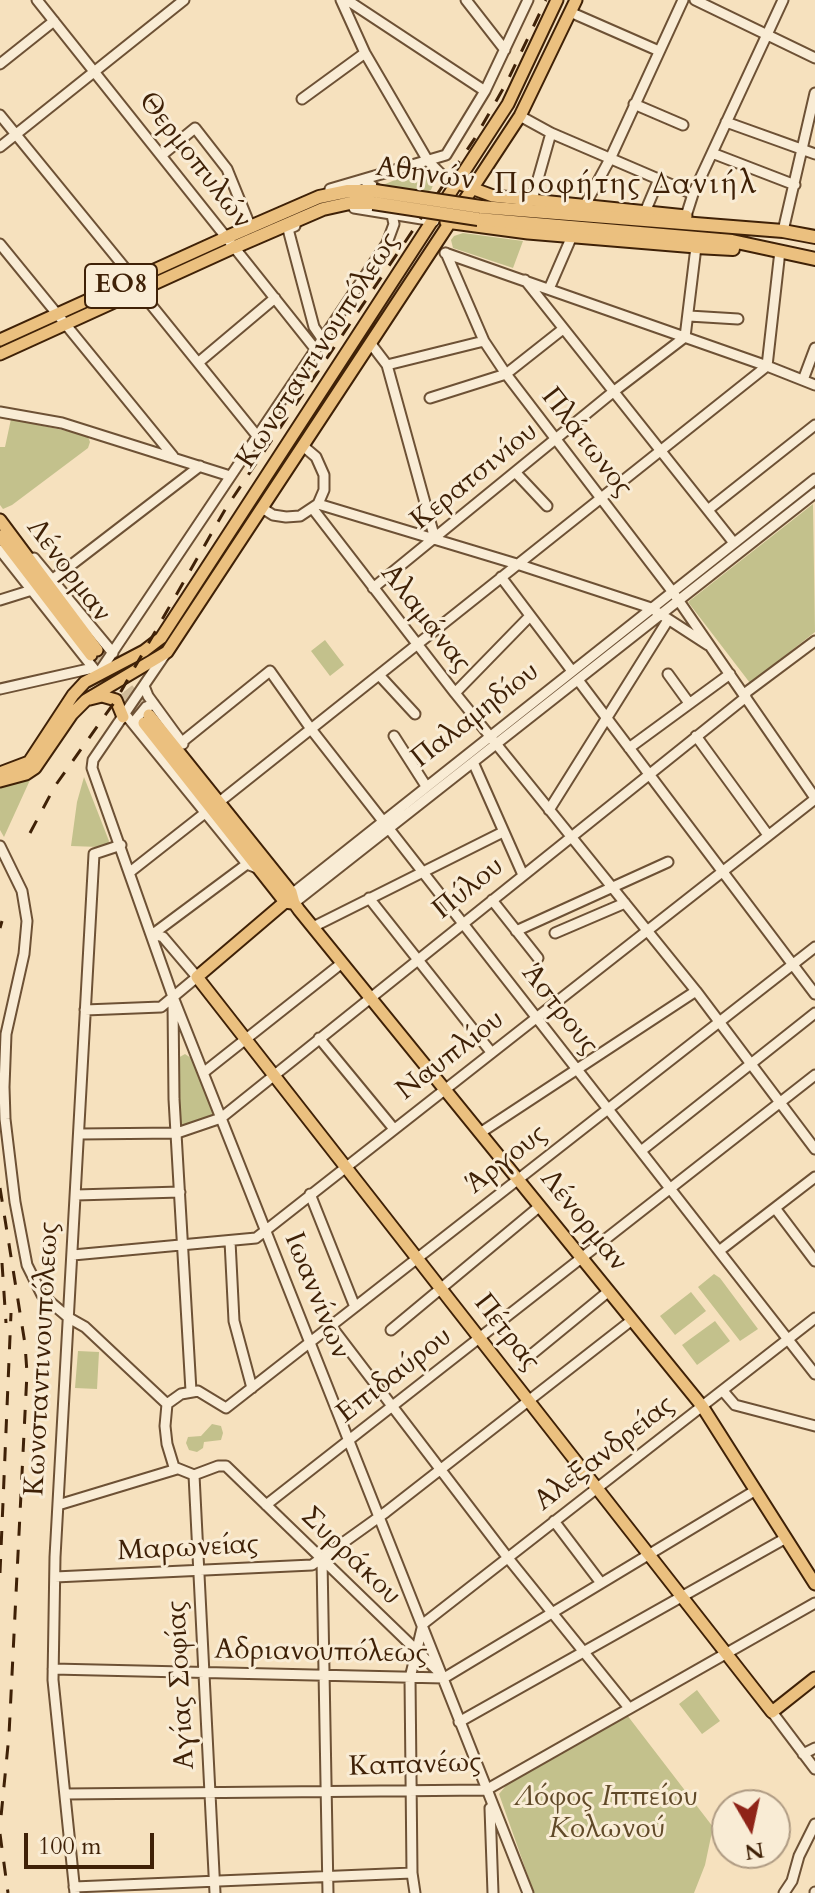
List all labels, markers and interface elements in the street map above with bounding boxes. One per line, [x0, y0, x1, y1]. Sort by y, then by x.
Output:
street label: Θερμοπυλών [130, 86, 258, 236]
street label: Αθηνών [374, 151, 476, 199]
district label: Προφήτης Δανιήλ [494, 168, 758, 204]
street label: Κωνσταντινουπόλεως [230, 227, 408, 475]
road number: ΕΟ8 [85, 264, 157, 308]
street label: Πλάτωνος [533, 382, 639, 504]
street label: Κερατσινίου [405, 416, 545, 538]
street label: Λένορμαν [18, 513, 118, 629]
street label: Αλαμάνας [372, 558, 478, 680]
street label: Παλαμηδίου [405, 656, 547, 776]
street label: Πύλου [427, 850, 511, 928]
street label: Άστρους [513, 958, 605, 1062]
street label: Ναυπλίου [391, 1004, 511, 1108]
street label: Άργους [460, 1118, 554, 1202]
street label: Λένορμαν [532, 1164, 634, 1278]
street label: Κωνσταντινουπόλεως [19, 1221, 67, 1497]
street label: Ιωαννίνων [276, 1228, 356, 1364]
street label: Πέτρας [466, 1288, 546, 1378]
street label: Επιδαύρου [331, 1321, 459, 1431]
street label: Αλεξανδρείας [528, 1389, 682, 1519]
street label: Συρράκου [293, 1501, 407, 1613]
street label: Μαρωνείας [117, 1529, 259, 1569]
street label: Αγίας Σοφίας [161, 1600, 203, 1770]
street label: Αδριανουπόλεως [214, 1634, 428, 1672]
street label: Καπανέως [348, 1747, 482, 1785]
park label: Λόφος Ιππείου Κολωνού [516, 1782, 698, 1848]
north arrow [711, 1789, 791, 1869]
scale bar [28, 1817, 158, 1867]
text: 100 m [38, 1830, 102, 1863]
text: N [743, 1834, 766, 1867]

